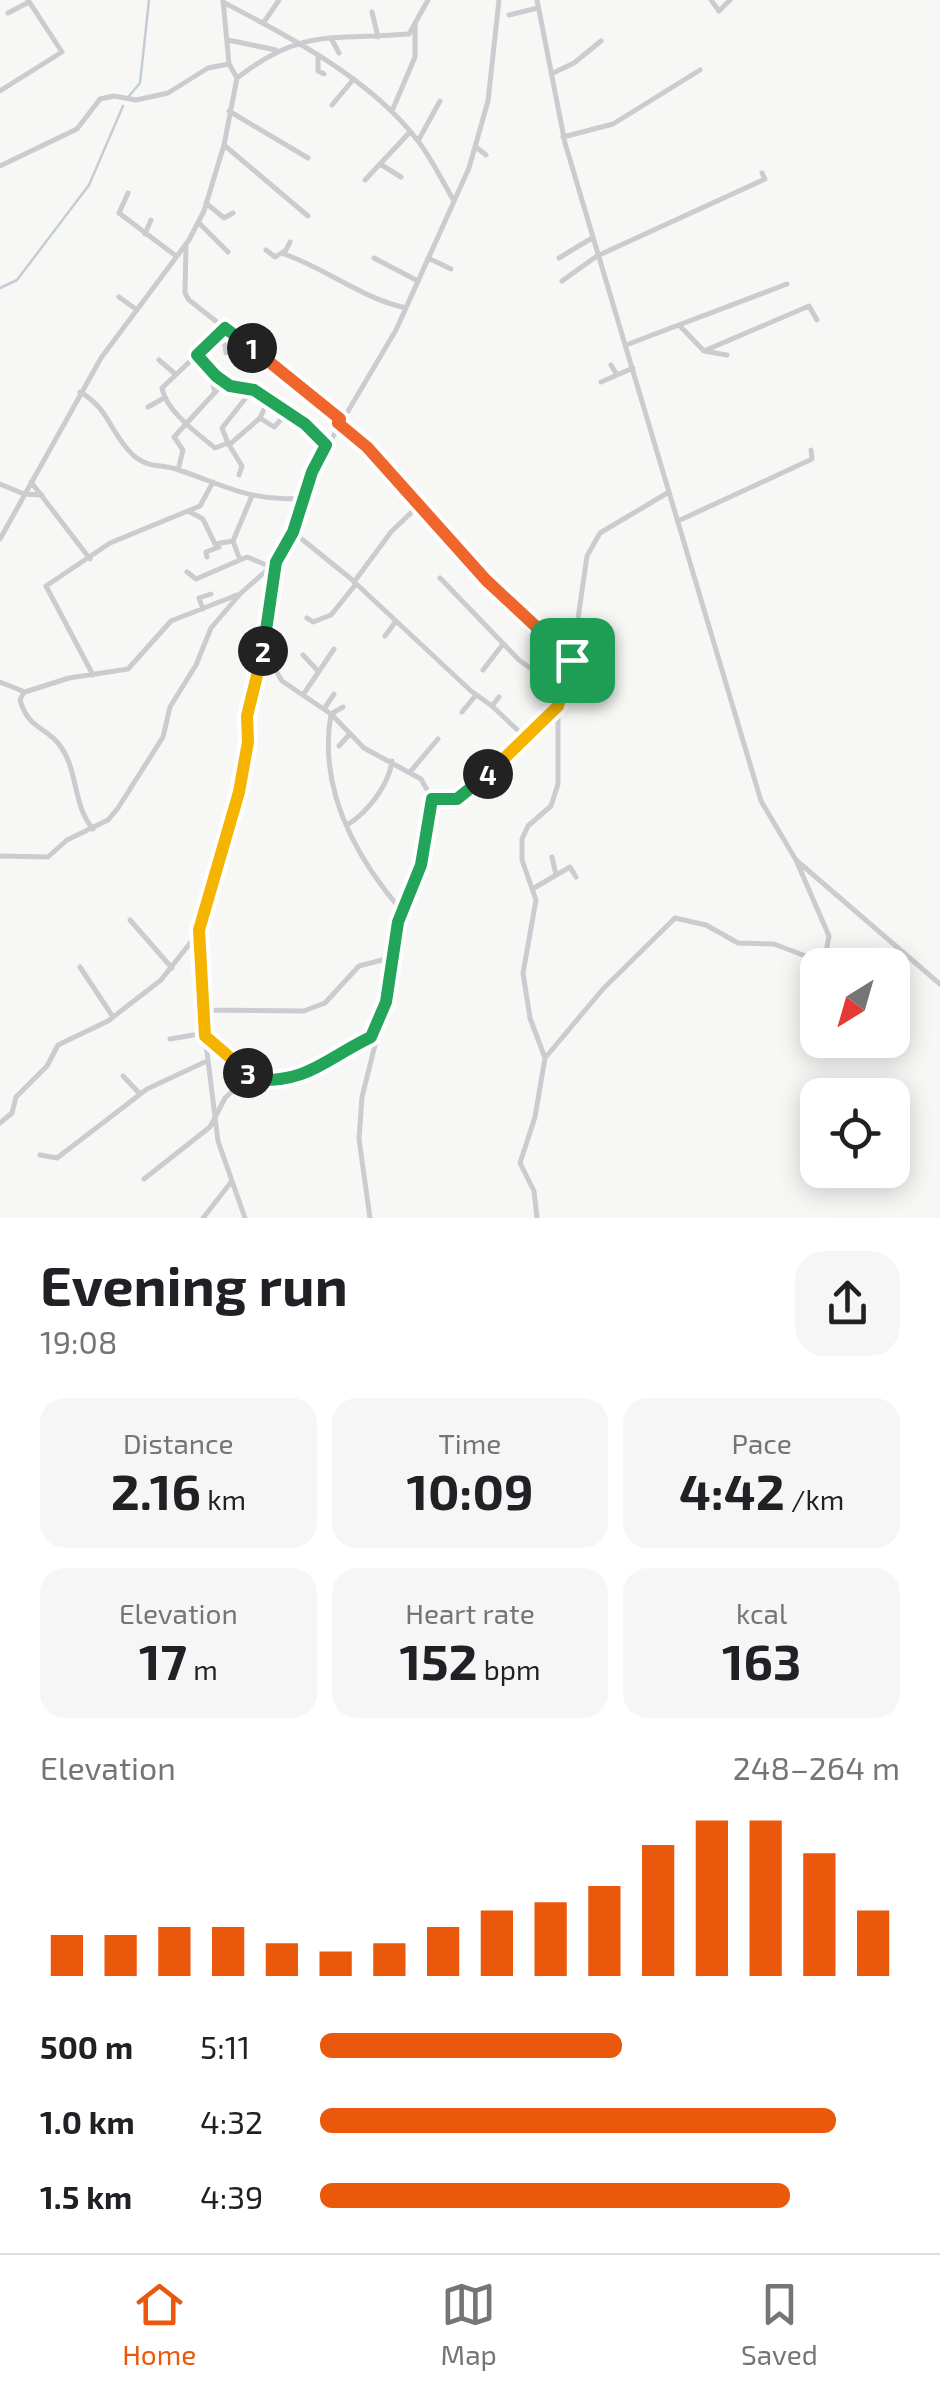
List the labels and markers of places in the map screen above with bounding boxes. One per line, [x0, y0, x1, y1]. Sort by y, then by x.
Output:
pin: 1 [227, 323, 277, 373]
pin [530, 618, 615, 703]
pin: 2 [238, 626, 288, 676]
pin: 4 [463, 749, 513, 799]
pin: 3 [223, 1048, 273, 1098]

